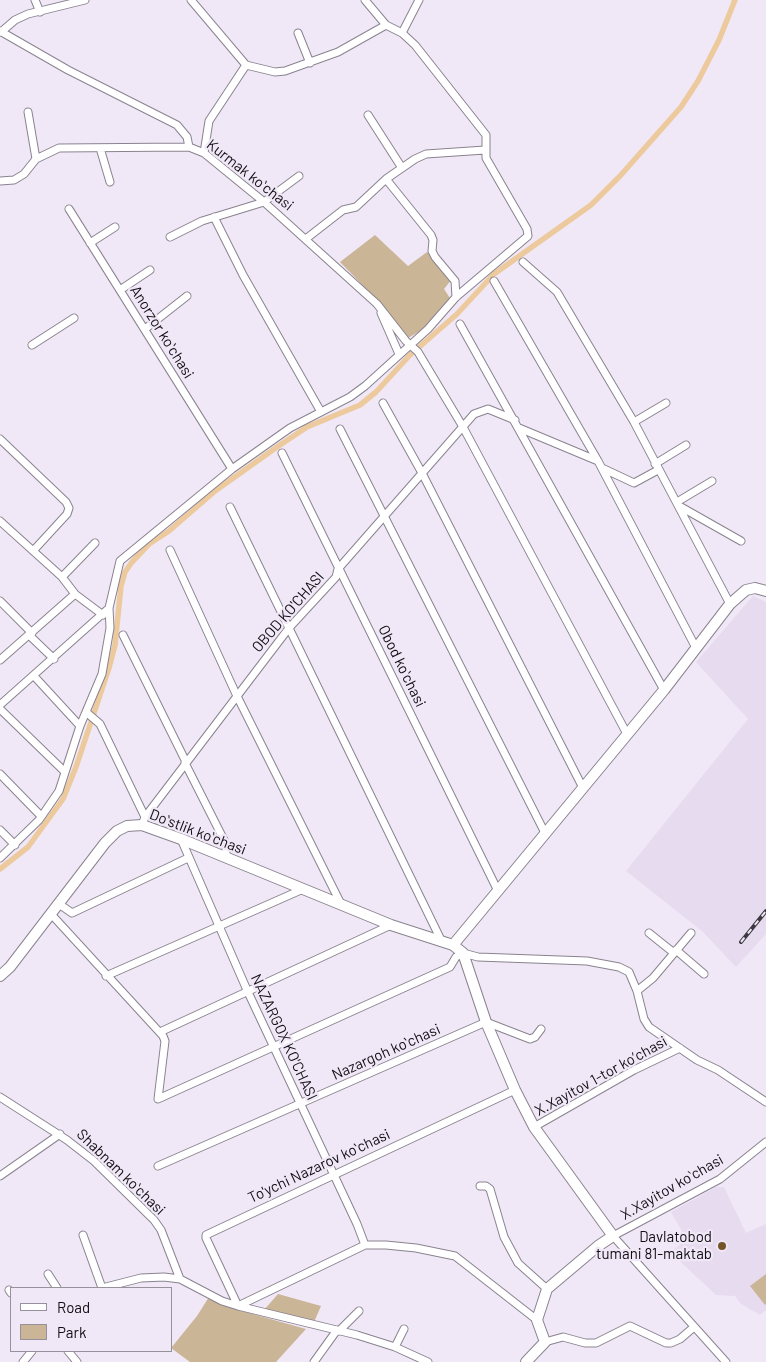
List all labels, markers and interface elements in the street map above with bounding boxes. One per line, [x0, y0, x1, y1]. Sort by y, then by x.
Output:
street label: Kurmak koʻchasi [203, 135, 297, 215]
street label: Anorzor koʻchasi [126, 282, 198, 382]
street label: OBOD KO'CHASI [248, 568, 328, 656]
street label: Obod koʻchasi [374, 622, 430, 710]
street label: Doʻstlik koʻchasi [147, 805, 249, 859]
street label: NAZARGOX KO'CHASI [247, 971, 321, 1103]
street label: Nazargoh koʻchasi [329, 1020, 443, 1084]
street label: X.Xayitov 1-tor koʼchasi [532, 1032, 670, 1120]
street label: Shabnam koʻchasi [73, 1125, 169, 1219]
street label: To'ychi Nazarov koʻchasi [245, 1125, 393, 1207]
street label: X.Xayitov koʻchasi [618, 1150, 726, 1224]
place label: Davlatobod tumani 81-maktab [596, 1228, 712, 1263]
marker: Davlatobod tumani 81-maktab [716, 1240, 728, 1252]
legend [10, 1287, 172, 1352]
text: Road [57, 1298, 90, 1316]
text: Park [57, 1323, 86, 1341]

